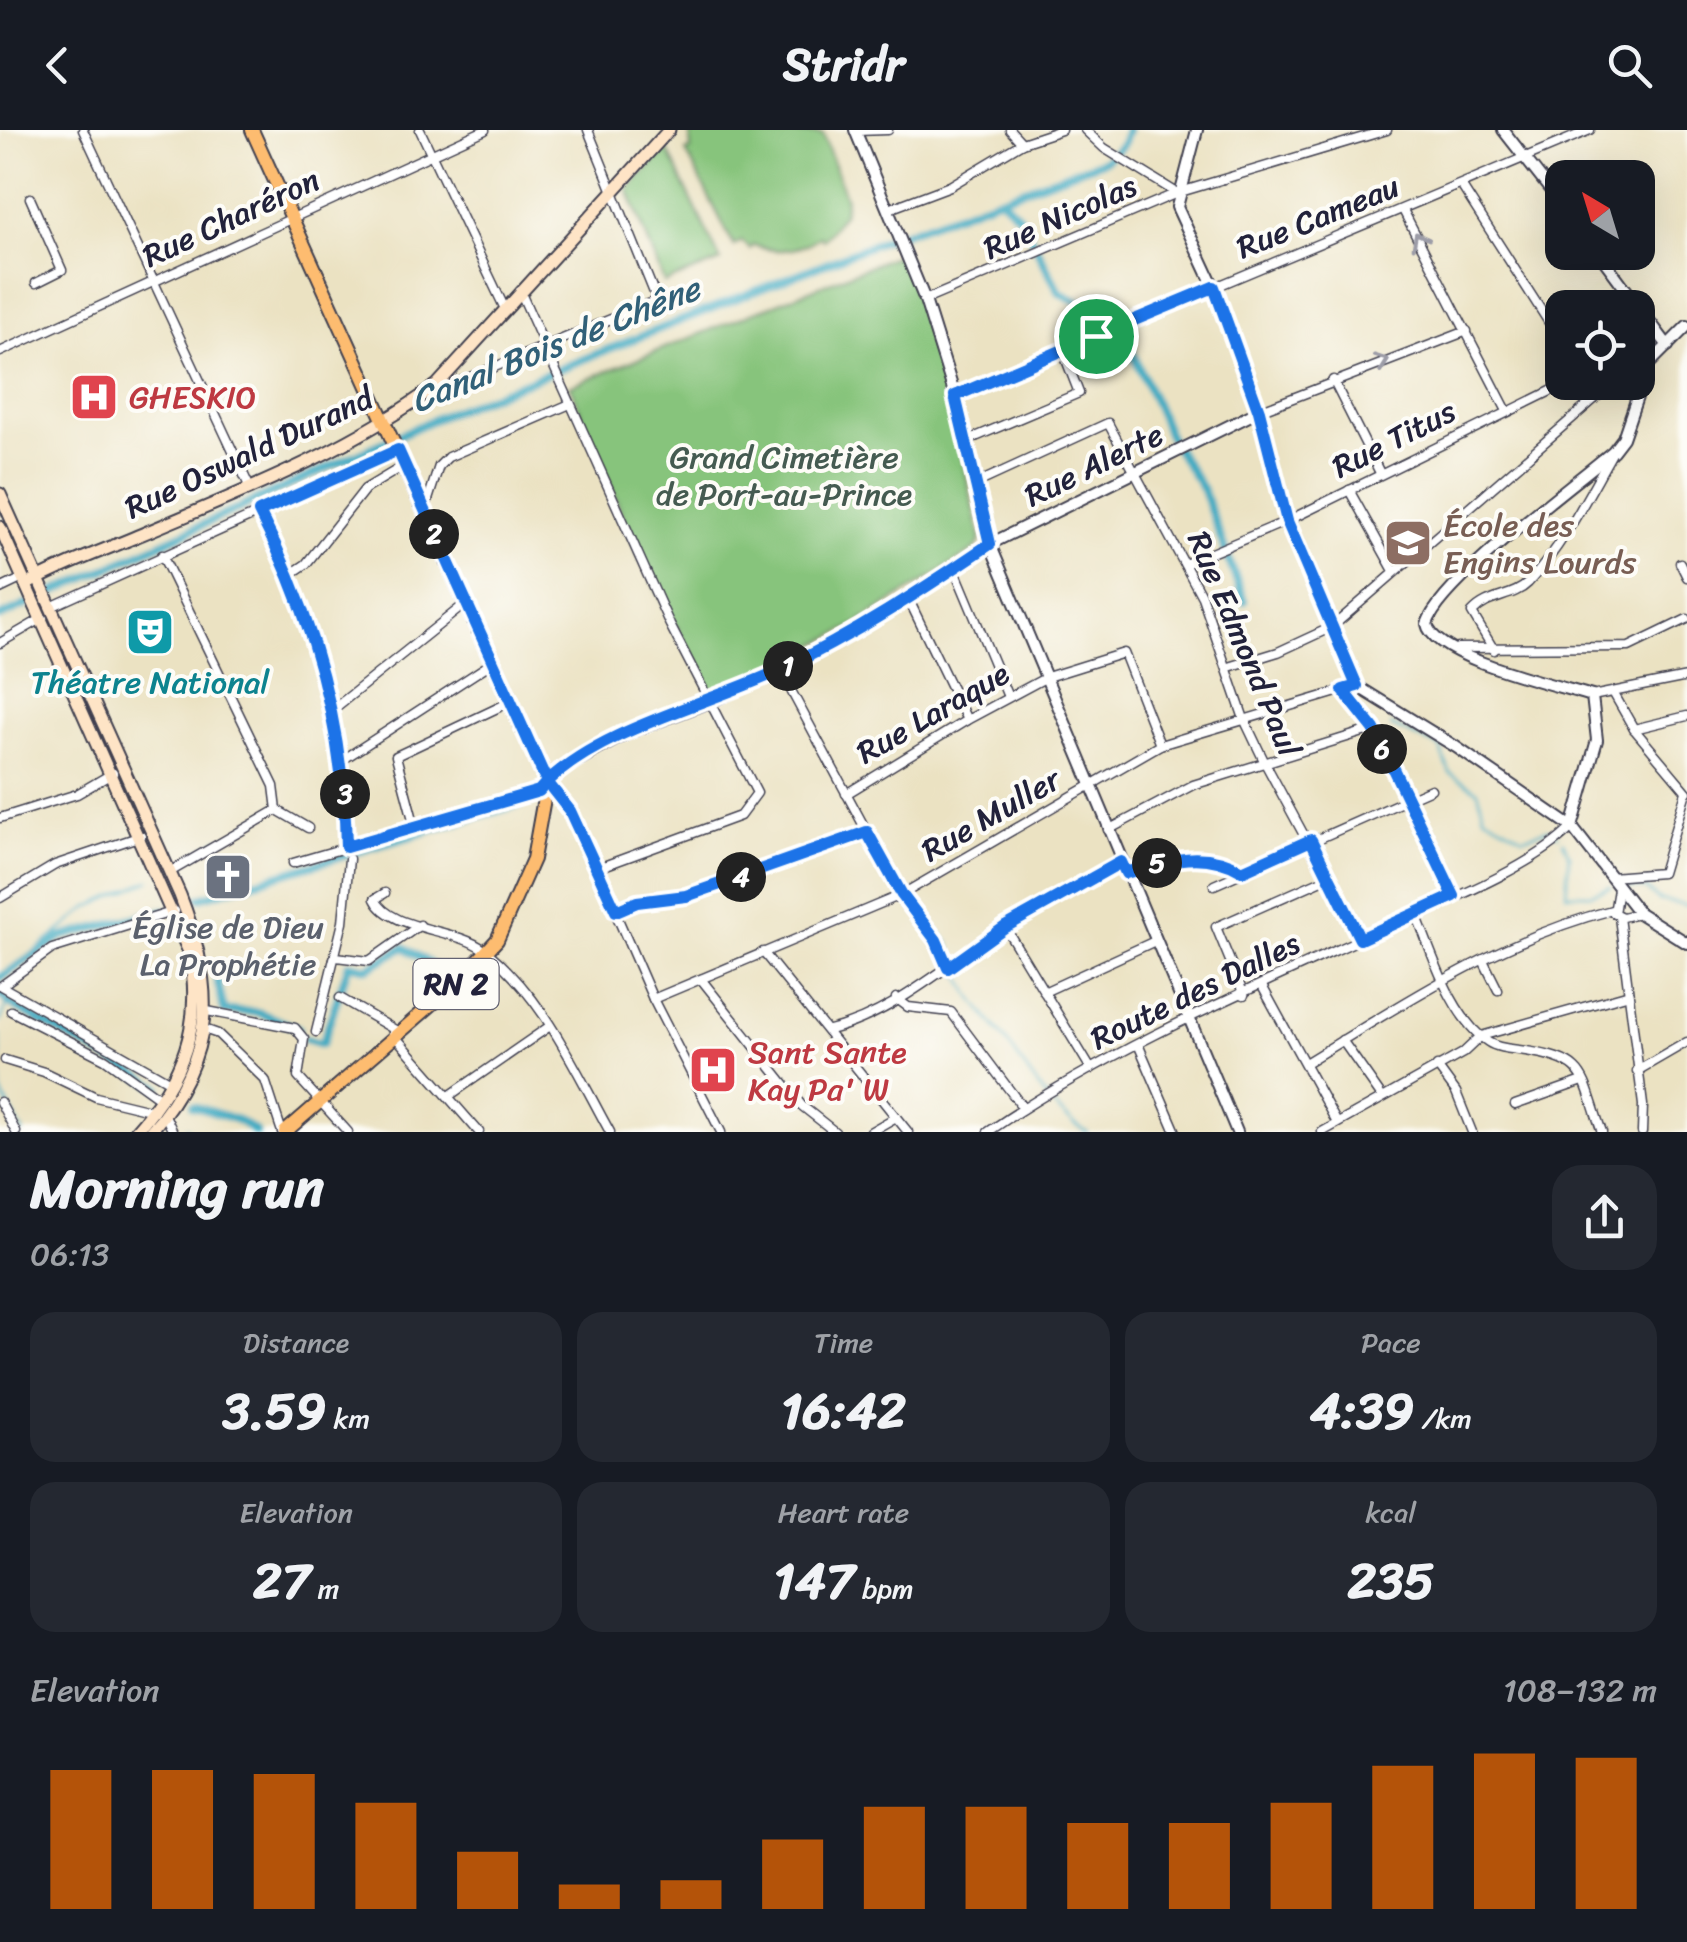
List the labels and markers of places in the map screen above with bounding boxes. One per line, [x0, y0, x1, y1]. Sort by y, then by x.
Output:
pin [1054, 294, 1139, 379]
place label: GHESKIO [129, 369, 257, 426]
hospital icon: GHESKIO [68, 371, 120, 423]
place label: École des Engins Lourds [1443, 497, 1637, 591]
pin: 2 [409, 509, 459, 559]
school or university icon: École des Engins Lourds [1382, 517, 1434, 569]
theatre icon: Théatre National [124, 606, 176, 658]
pin: 1 [763, 641, 813, 691]
place label: Théatre National [31, 654, 270, 711]
pin: 6 [1357, 724, 1407, 774]
pin: 3 [320, 769, 370, 819]
pin: 5 [1132, 838, 1182, 888]
church icon: Église de Dieu La Prophétie [202, 851, 254, 903]
pin: 4 [716, 852, 766, 902]
place label: Église de Dieu La Prophétie [132, 899, 324, 993]
place label: Sant Sante Kay Pa' W [748, 1024, 907, 1118]
hospital icon: Sant Sante Kay Pa' W [687, 1044, 739, 1096]

